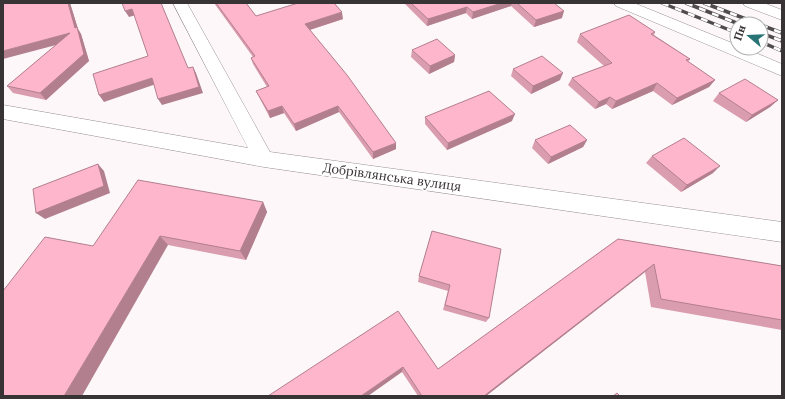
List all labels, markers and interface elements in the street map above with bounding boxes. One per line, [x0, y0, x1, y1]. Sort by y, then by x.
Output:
north arrow [729, 16, 769, 56]
text: Пн [730, 23, 749, 43]
street label: Добрівлянська вулиця [322, 159, 462, 195]

